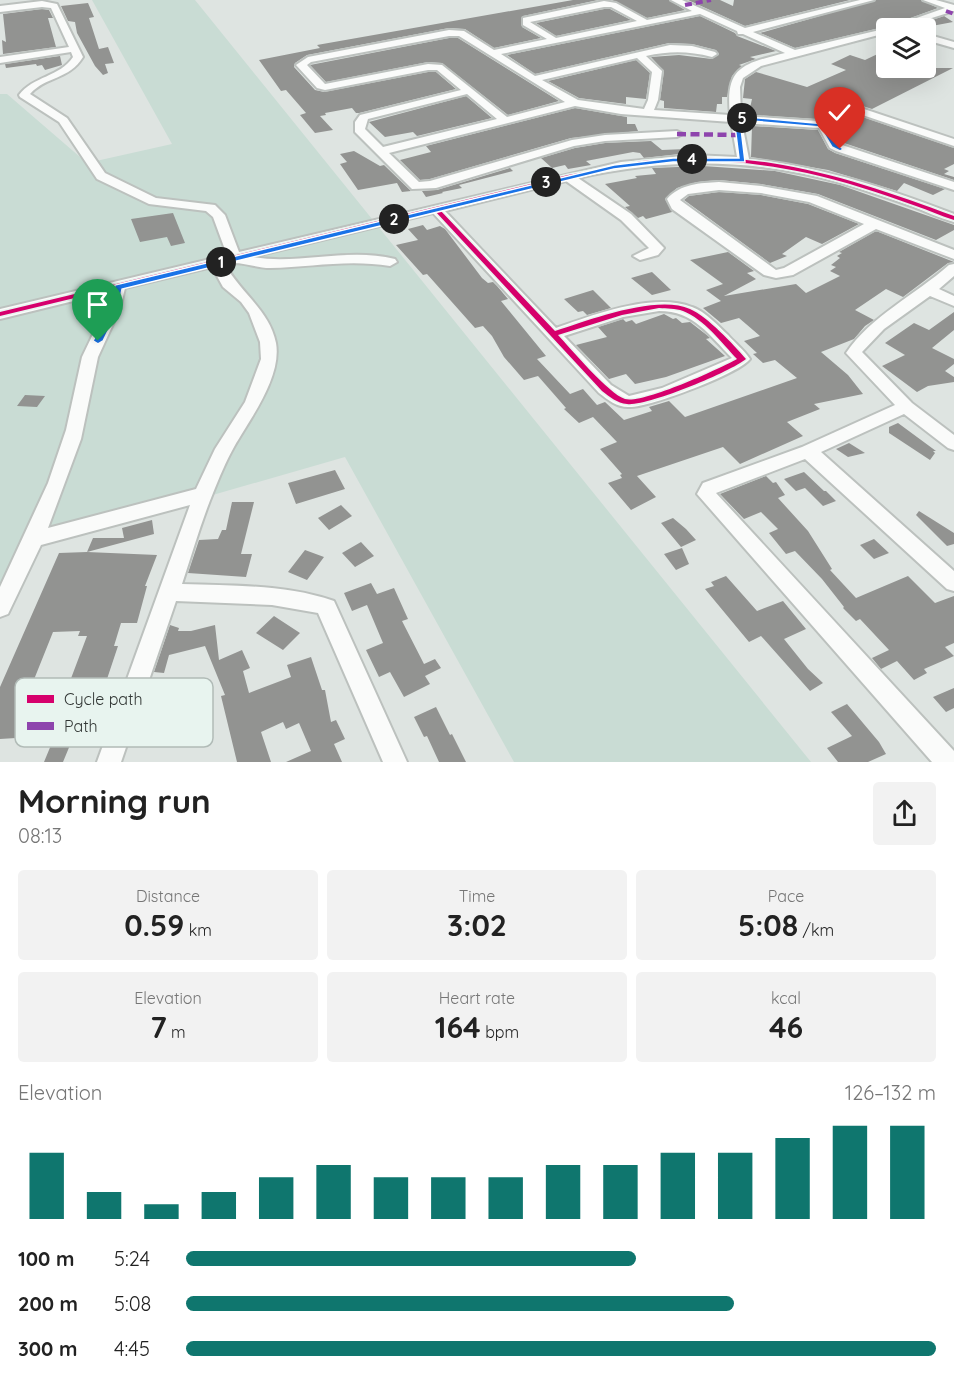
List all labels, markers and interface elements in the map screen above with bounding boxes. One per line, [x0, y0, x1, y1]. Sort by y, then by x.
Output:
map controls [876, 18, 936, 78]
button: layers [876, 18, 936, 78]
pin [814, 87, 865, 149]
icon: check [823, 96, 856, 129]
pin: 5 [727, 103, 757, 133]
text: 5 [737, 108, 747, 128]
pin: 4 [677, 144, 707, 174]
text: 4 [687, 149, 697, 169]
pin: 3 [531, 167, 561, 197]
text: 3 [542, 172, 550, 192]
pin: 2 [379, 204, 409, 234]
text: 2 [389, 209, 399, 229]
pin: 1 [206, 247, 236, 277]
text: 1 [218, 252, 224, 272]
pin [72, 279, 123, 341]
icon: arrive [81, 288, 114, 321]
legend [15, 678, 213, 747]
text: Cycle path [64, 689, 143, 709]
text: Path [64, 716, 98, 736]
text: Morning run [18, 780, 211, 821]
button: share [873, 782, 936, 845]
text: 08:13 [18, 823, 62, 848]
text: Distance [136, 886, 200, 906]
text: Time [459, 886, 495, 906]
text: Pace [768, 886, 804, 906]
text: 0.59 [124, 906, 184, 944]
text: 3:02 [447, 906, 507, 944]
text: 5:08 [738, 906, 798, 944]
text: km [184, 920, 212, 940]
text: /km [798, 920, 834, 940]
text: Elevation [134, 988, 202, 1008]
text: Heart rate [439, 988, 515, 1008]
text: kcal [771, 988, 801, 1008]
text: 7 [150, 1008, 167, 1046]
text: 164 [435, 1008, 481, 1046]
text: 46 [769, 1008, 803, 1046]
text: m [167, 1022, 186, 1042]
text: bpm [481, 1022, 519, 1042]
text: Elevation [18, 1080, 102, 1105]
text: 126–132 m [845, 1080, 936, 1105]
text: 100 m [18, 1246, 74, 1271]
text: 5:24 [114, 1246, 150, 1271]
text: 200 m [18, 1291, 78, 1316]
text: 5:08 [114, 1291, 151, 1316]
text: 300 m [18, 1336, 77, 1361]
text: 4:45 [114, 1336, 150, 1361]

